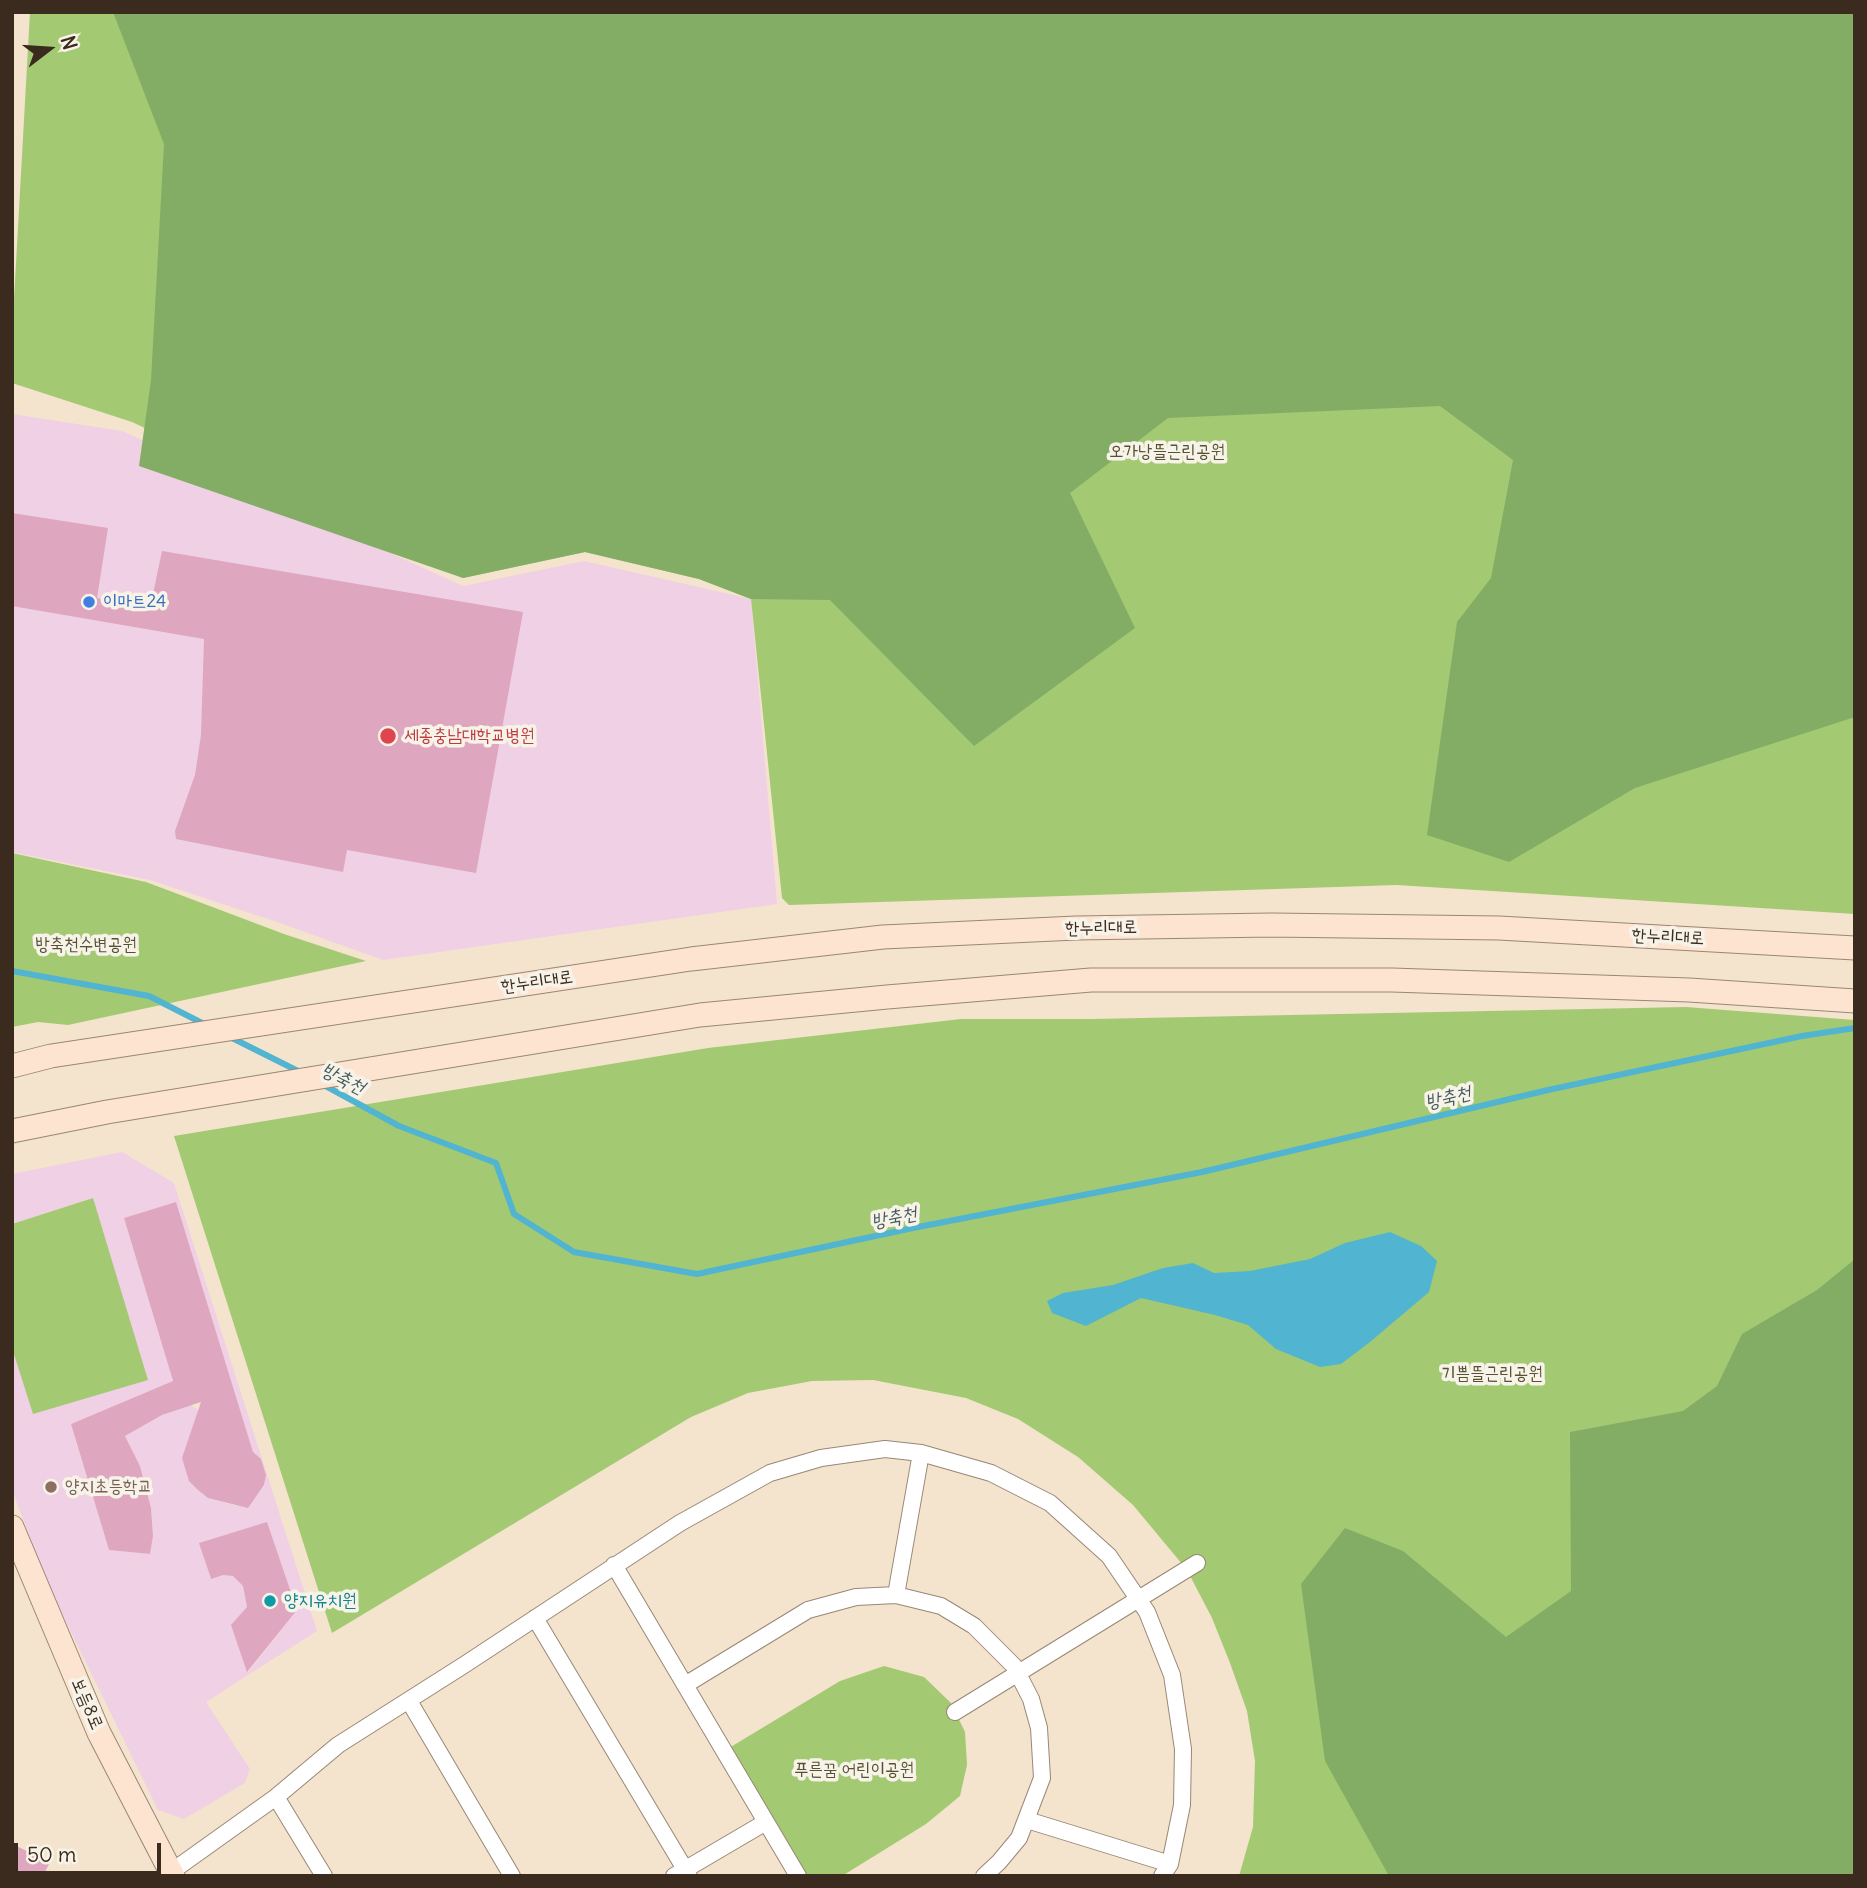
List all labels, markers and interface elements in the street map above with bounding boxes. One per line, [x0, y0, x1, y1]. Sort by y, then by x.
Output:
north arrow [14, 14, 84, 84]
text: N [56, 33, 82, 53]
park label: 오가낭뜰근린공원 [1109, 441, 1225, 463]
place label: 이마트24 [103, 591, 166, 613]
marker: 이마트24 [81, 594, 97, 610]
place label: 세종충남대학교병원 [404, 725, 534, 747]
marker: 세종충남대학교병원 [378, 726, 398, 746]
street label: 한누리대로 [1065, 917, 1137, 939]
street label: 한누리대로 [1631, 924, 1705, 950]
park label: 방축천수변공원 [35, 934, 137, 956]
street label: 한누리대로 [500, 966, 574, 998]
water label: 방축천 [317, 1058, 369, 1100]
water label: 방축천 [1423, 1082, 1473, 1114]
water label: 방축천 [869, 1202, 919, 1234]
park label: 기쁨뜰근린공원 [1441, 1363, 1543, 1385]
place label: 양지초등학교 [65, 1476, 152, 1498]
marker: 양지초등학교 [43, 1479, 59, 1495]
place label: 양지유치원 [284, 1590, 356, 1612]
marker: 양지유치원 [262, 1593, 278, 1609]
street label: 보듬8로 [67, 1675, 107, 1733]
park label: 푸른꿈 어린이공원 [794, 1759, 914, 1781]
scale bar [18, 1828, 164, 1872]
text: 50 m [27, 1841, 76, 1868]

